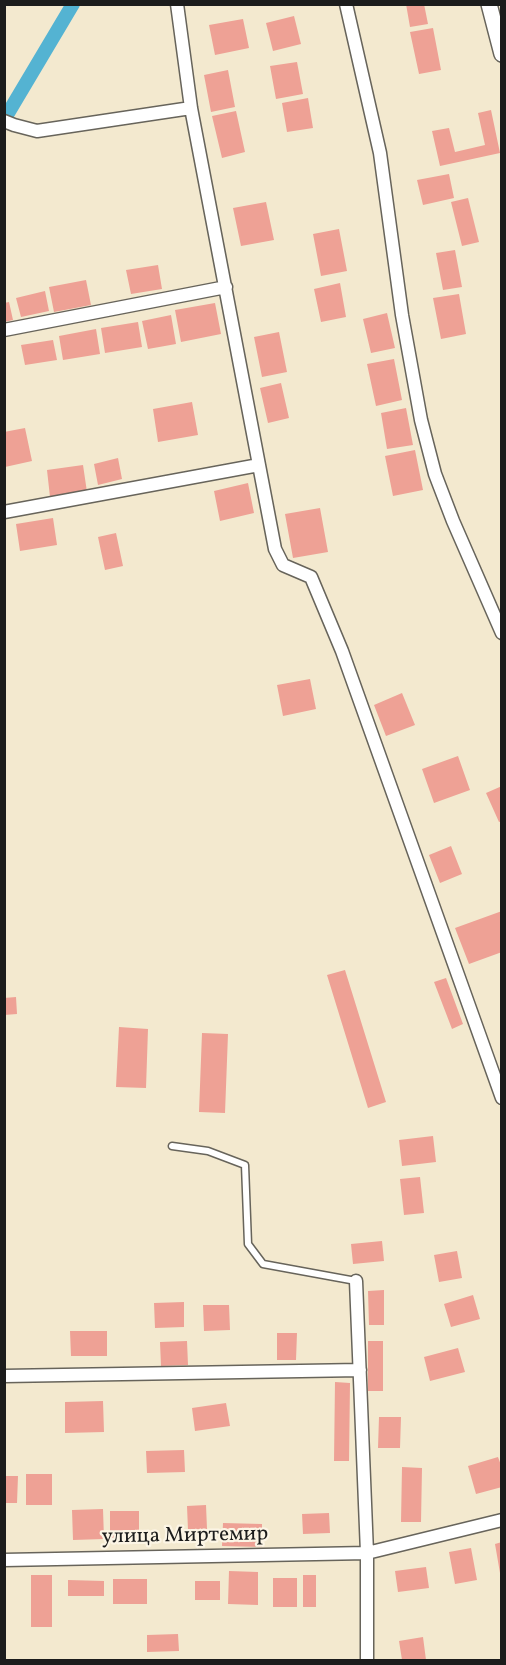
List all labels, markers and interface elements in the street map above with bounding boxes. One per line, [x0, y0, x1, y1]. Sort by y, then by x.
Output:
street label: улица Миртемир [101, 1523, 269, 1551]

